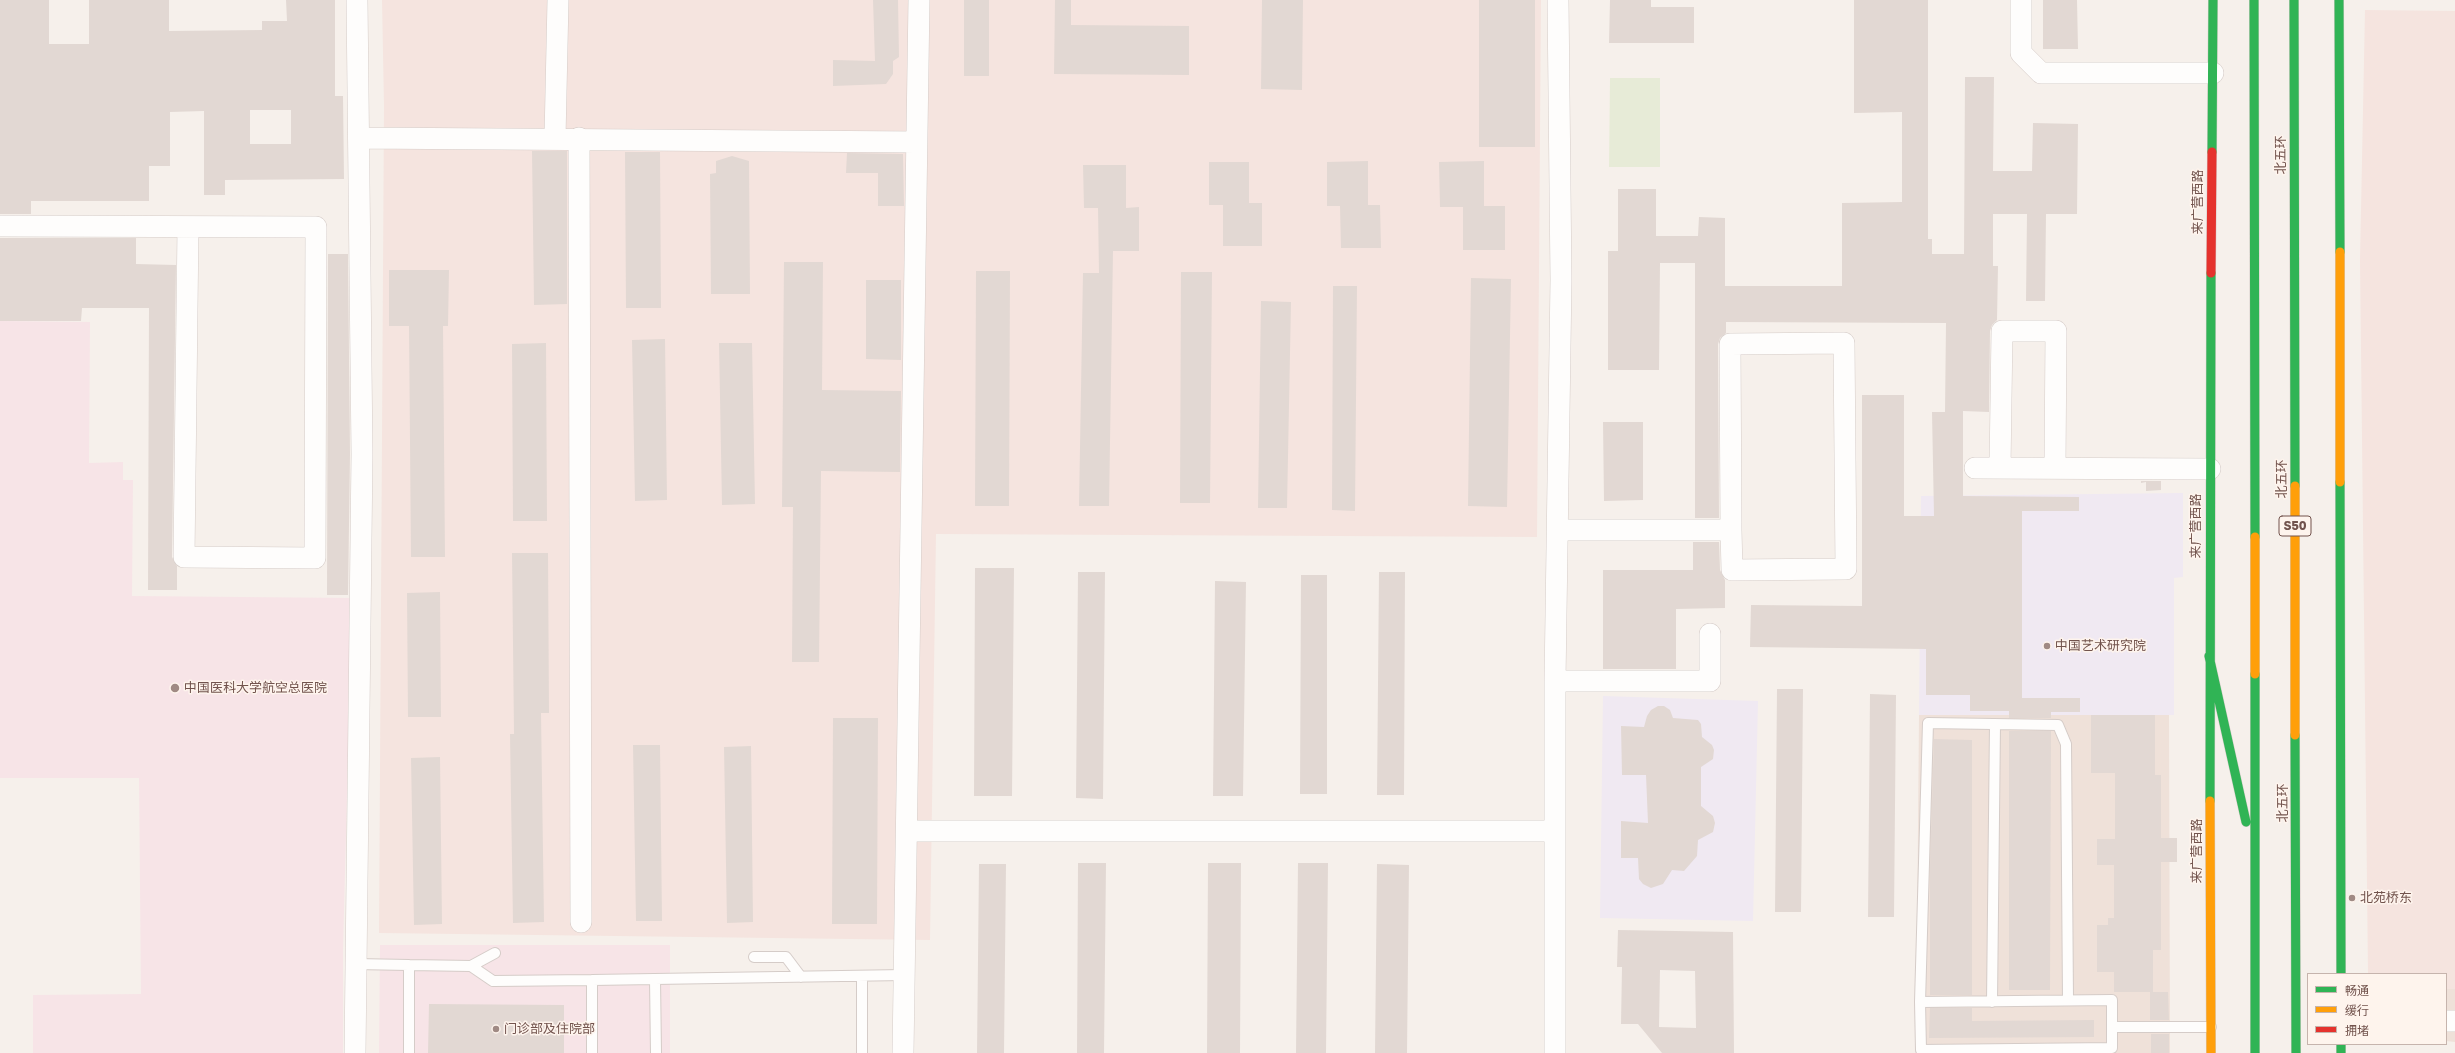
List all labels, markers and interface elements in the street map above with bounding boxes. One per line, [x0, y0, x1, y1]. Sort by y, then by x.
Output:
street label: 北五环 [2273, 136, 2289, 174]
street label: 来广营西路 [2190, 170, 2206, 234]
street label: 北五环 [2274, 460, 2290, 498]
street label: 来广营西路 [2188, 494, 2204, 558]
road number: S50 [2279, 516, 2311, 536]
place label: 中国艺术研究院 [2055, 638, 2146, 654]
marker: 中国艺术研究院 [2042, 641, 2052, 651]
place label: 中国医科大学航空总医院 [184, 680, 327, 696]
marker: 中国医科大学航空总医院 [169, 682, 181, 694]
street label: 北五环 [2275, 784, 2291, 822]
street label: 来广营西路 [2189, 819, 2205, 883]
place label: 北苑桥东 [2360, 890, 2412, 906]
marker: 北苑桥东 [2347, 893, 2357, 903]
legend [2307, 973, 2447, 1045]
text: 畅通 [2345, 983, 2369, 998]
text: 缓行 [2345, 1003, 2369, 1018]
place label: 门诊部及住院部 [504, 1021, 595, 1037]
text: 拥堵 [2345, 1023, 2369, 1038]
marker: 门诊部及住院部 [491, 1024, 501, 1034]

